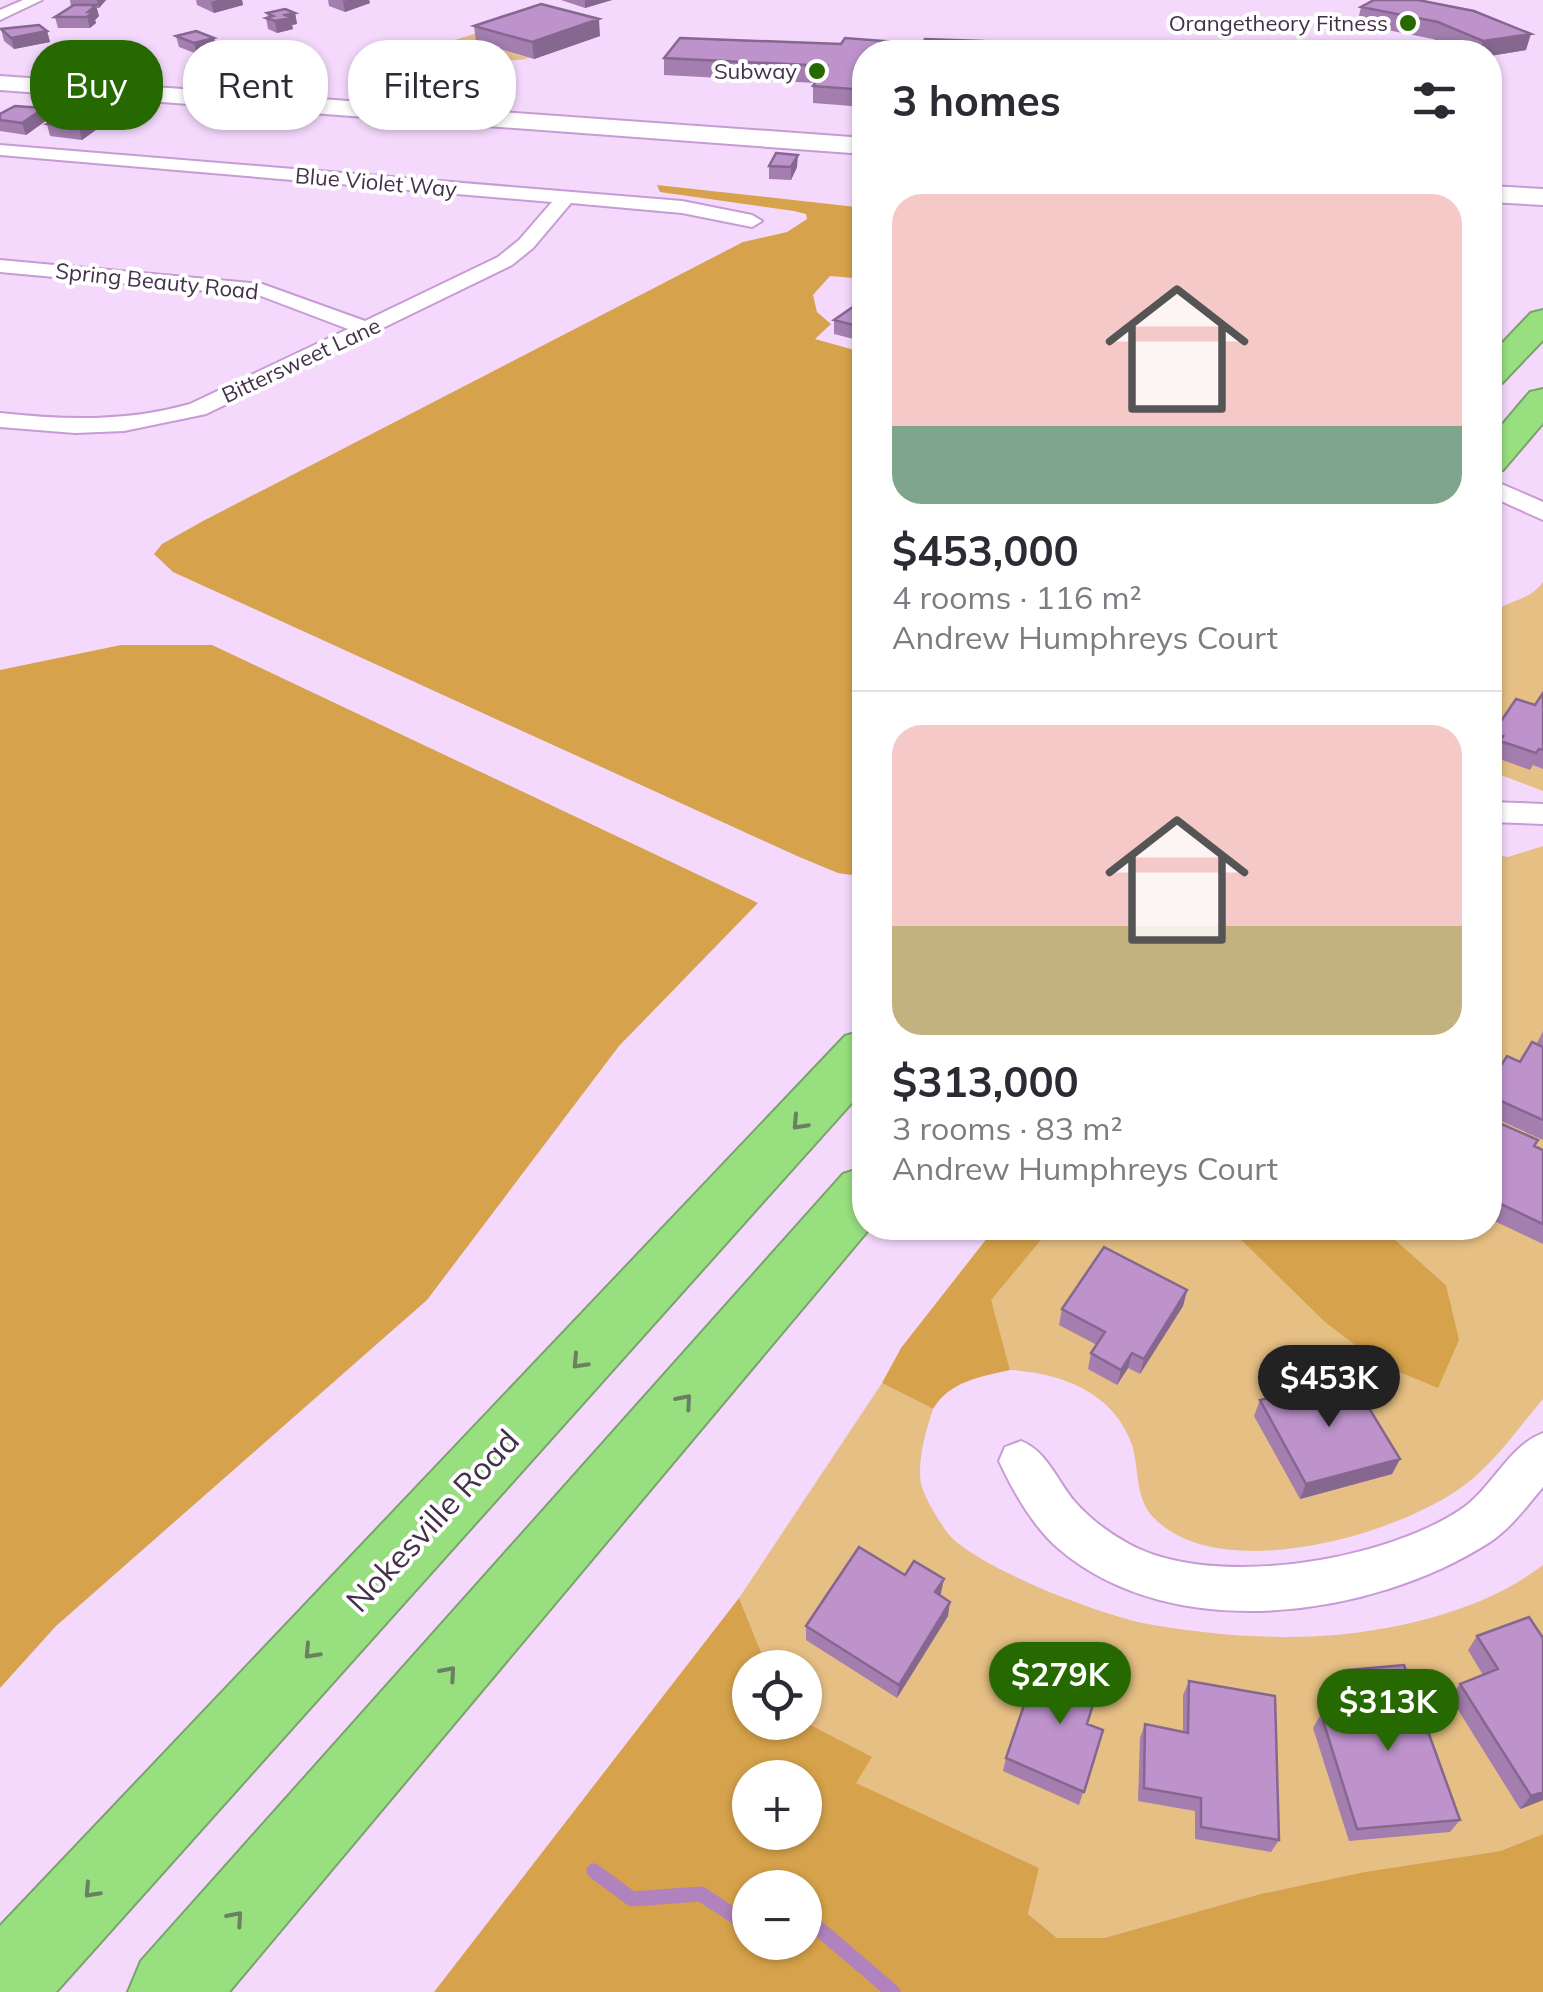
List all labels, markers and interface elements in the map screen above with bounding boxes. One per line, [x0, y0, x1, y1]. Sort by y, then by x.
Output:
place label: Orangetheory Fitness [1169, 9, 1388, 37]
marker: Orangetheory Fitness [1397, 12, 1419, 34]
chip: Buy [30, 40, 163, 130]
chip: Rent [183, 40, 328, 130]
chip: Filters [348, 40, 516, 130]
place label: Subway [714, 57, 797, 85]
marker: Subway [806, 60, 828, 82]
icon: filters [1407, 73, 1462, 128]
text: 3 homes [892, 74, 1061, 127]
street label: Blue Violet Way [294, 161, 458, 203]
street label: Spring Beauty Road [54, 256, 260, 306]
icon: home [1087, 259, 1267, 439]
street label: Bittersweet Lane [217, 311, 385, 409]
text: $453,000 [892, 524, 1079, 577]
text: 4 rooms · 116 m² [892, 577, 1142, 617]
text: Andrew Humphreys Court [892, 617, 1278, 657]
icon: home [1087, 790, 1267, 970]
text: $313,000 [892, 1055, 1079, 1108]
text: 3 rooms · 83 m² [892, 1108, 1123, 1148]
one-way arrow [793, 1111, 811, 1130]
text: Andrew Humphreys Court [892, 1148, 1278, 1188]
pin: $453K [1259, 1345, 1399, 1430]
one-way arrow [572, 1350, 590, 1369]
text: $453K [1280, 1357, 1378, 1397]
one-way arrow [673, 1394, 691, 1412]
street label: Nokesville Road [337, 1420, 527, 1620]
one-way arrow [305, 1640, 323, 1659]
pin: $279K [990, 1642, 1130, 1727]
map controls [732, 1650, 822, 1960]
button: locate [732, 1650, 822, 1740]
text: $279K [1011, 1654, 1109, 1694]
one-way arrow [438, 1666, 456, 1685]
pin: $313K [1318, 1669, 1458, 1754]
text: $313K [1339, 1681, 1437, 1721]
button: + [732, 1760, 822, 1850]
button: − [732, 1870, 822, 1960]
one-way arrow [84, 1879, 102, 1898]
one-way arrow [225, 1912, 243, 1930]

